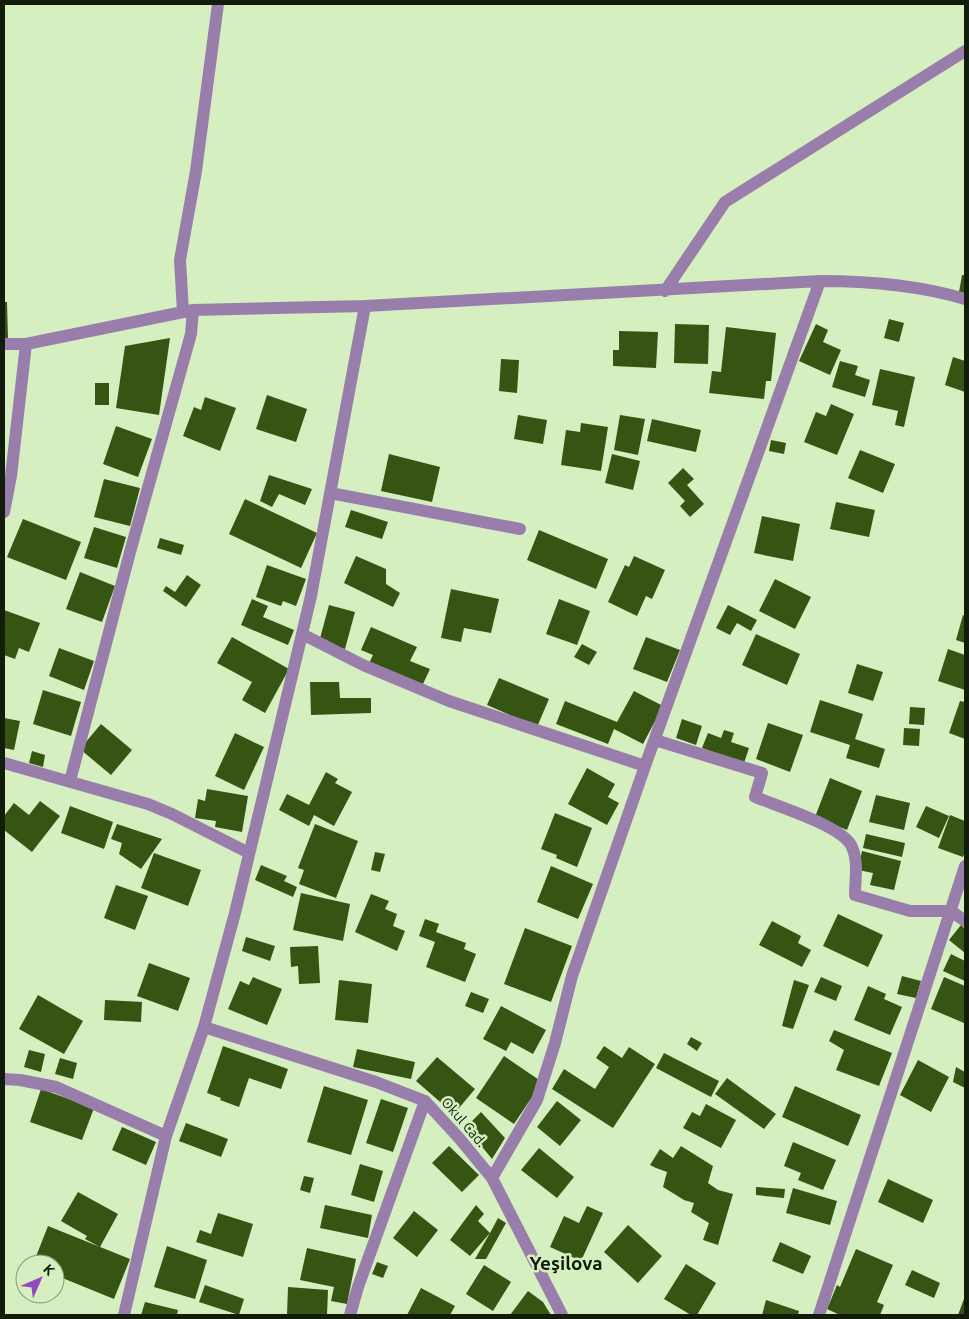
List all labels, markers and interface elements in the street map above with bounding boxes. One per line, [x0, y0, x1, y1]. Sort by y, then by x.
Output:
street label: Okul Cad. [438, 1094, 490, 1150]
district label: Yeşilova [529, 1252, 603, 1274]
north arrow [15, 1254, 65, 1304]
text: K [40, 1261, 59, 1279]

